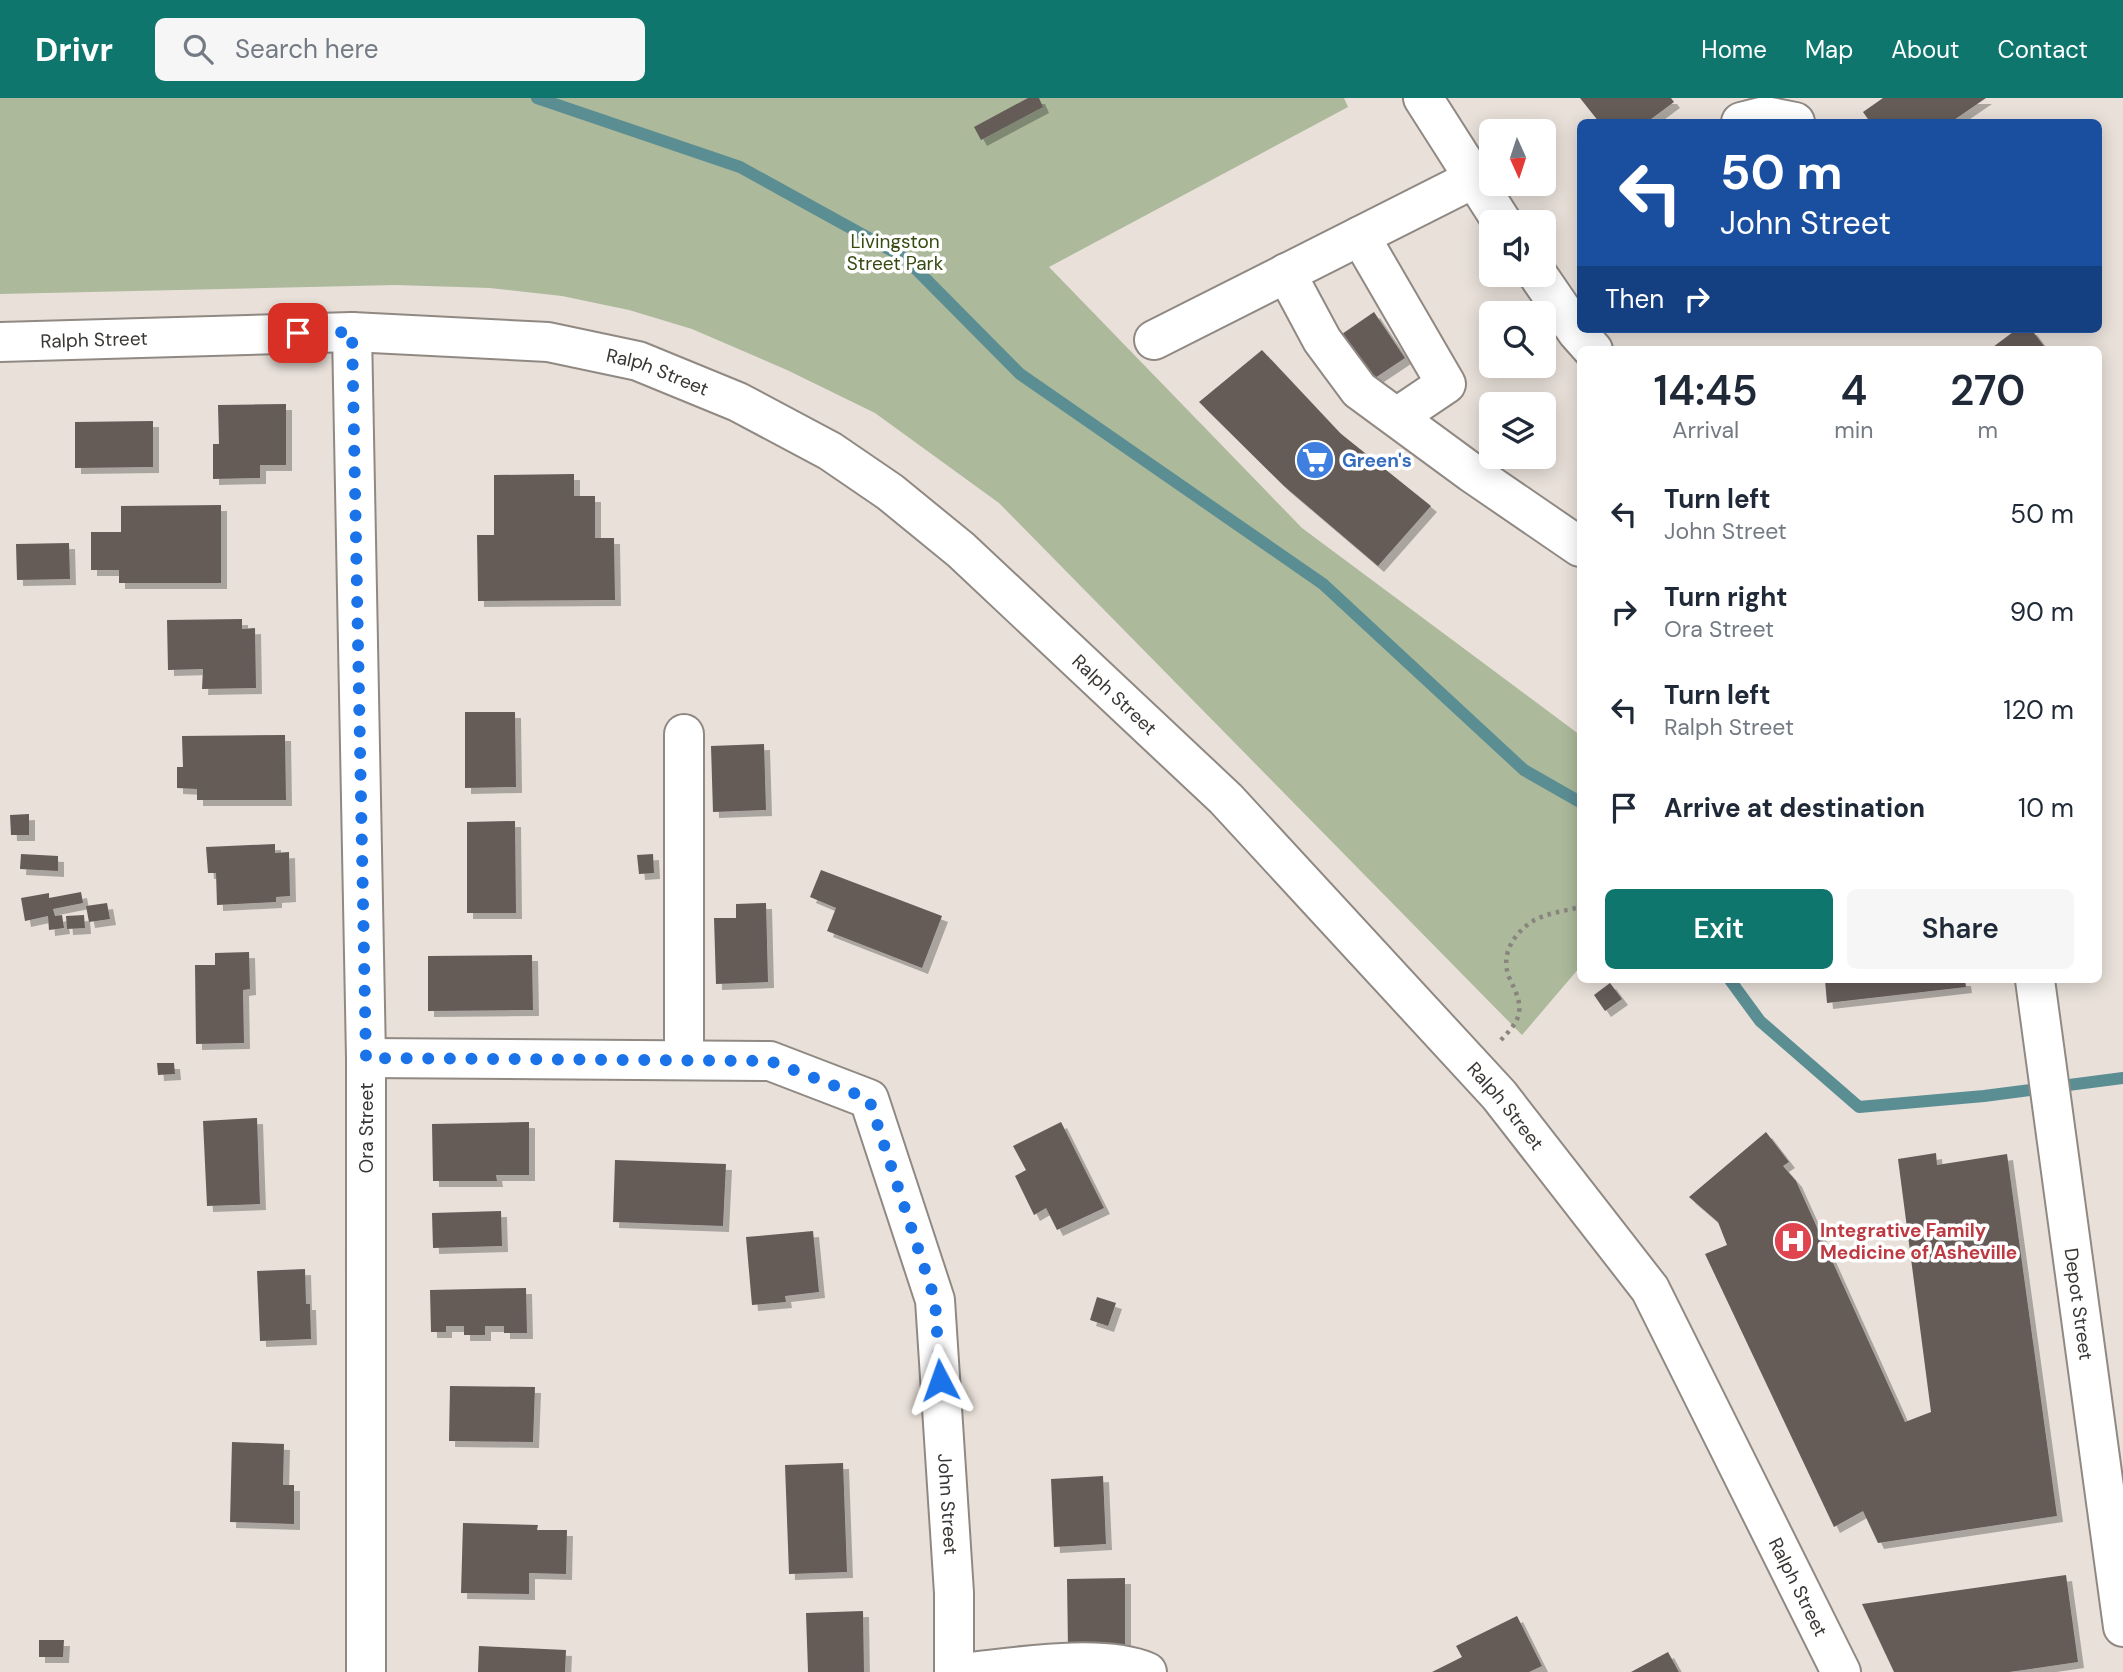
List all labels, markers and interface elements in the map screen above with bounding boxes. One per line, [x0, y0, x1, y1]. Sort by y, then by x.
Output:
search box [155, 18, 645, 81]
text: Drivr [35, 28, 113, 71]
icon: search [179, 30, 217, 68]
text: Search here [235, 32, 378, 66]
text: Home [1701, 34, 1767, 65]
text: Map [1805, 34, 1853, 65]
text: About [1891, 34, 1960, 65]
text: Contact [1998, 34, 2088, 65]
north arrow [1479, 119, 1556, 196]
map controls [1479, 119, 1556, 469]
text: 50 m [1720, 140, 1843, 204]
icon: left [1605, 147, 1696, 238]
text: John Street [1720, 202, 1891, 244]
button: sound [1479, 210, 1556, 287]
park label: Livingston Street Park [847, 229, 944, 276]
icon: right [1678, 280, 1716, 318]
text: Then [1605, 282, 1664, 316]
button: search [1479, 301, 1556, 378]
pin [268, 303, 328, 363]
icon: arrive [279, 314, 317, 352]
street label: Ralph Street [40, 325, 148, 353]
street label: Ralph Street [604, 342, 712, 401]
text: 14:45 [1654, 363, 1758, 418]
text: 4 [1841, 363, 1867, 418]
text: 270 [1950, 363, 2025, 418]
button: layers [1479, 392, 1556, 469]
text: Arrival [1672, 415, 1739, 445]
text: min [1834, 415, 1874, 445]
text: m [1978, 415, 1998, 445]
supermarket icon: Green's [1294, 439, 1336, 481]
place label: Green's [1342, 448, 1412, 473]
text: Turn left [1664, 482, 1771, 516]
icon: left [1605, 495, 1643, 533]
text: 50 m [2010, 497, 2074, 531]
text: John Street [1664, 516, 1787, 546]
text: Turn right [1664, 580, 1788, 614]
icon: right [1605, 593, 1643, 631]
text: 90 m [2010, 595, 2074, 629]
text: Ora Street [1664, 614, 1774, 644]
street label: Ralph Street [1067, 649, 1162, 740]
text: Turn left [1664, 678, 1771, 712]
icon: left [1605, 691, 1643, 729]
text: 120 m [2003, 693, 2074, 727]
text: Ralph Street [1664, 712, 1794, 742]
icon: arrive [1605, 789, 1643, 827]
text: Arrive at destination [1664, 791, 1925, 825]
text: 10 m [2018, 791, 2074, 825]
button: Exit [1605, 889, 1833, 969]
button: Share [1847, 889, 2074, 969]
street label: Ralph Street [1462, 1056, 1550, 1155]
street label: Ora Street [354, 1083, 379, 1173]
place label: Integrative Family Medicine of Asheville [1820, 1218, 2017, 1265]
hospital icon: Integrative Family Medicine of Asheville [1772, 1220, 1814, 1262]
street label: Depot Street [2059, 1246, 2099, 1362]
position arrow [903, 1343, 977, 1417]
street label: John Street [932, 1452, 964, 1555]
street label: Ralph Street [1763, 1533, 1834, 1640]

